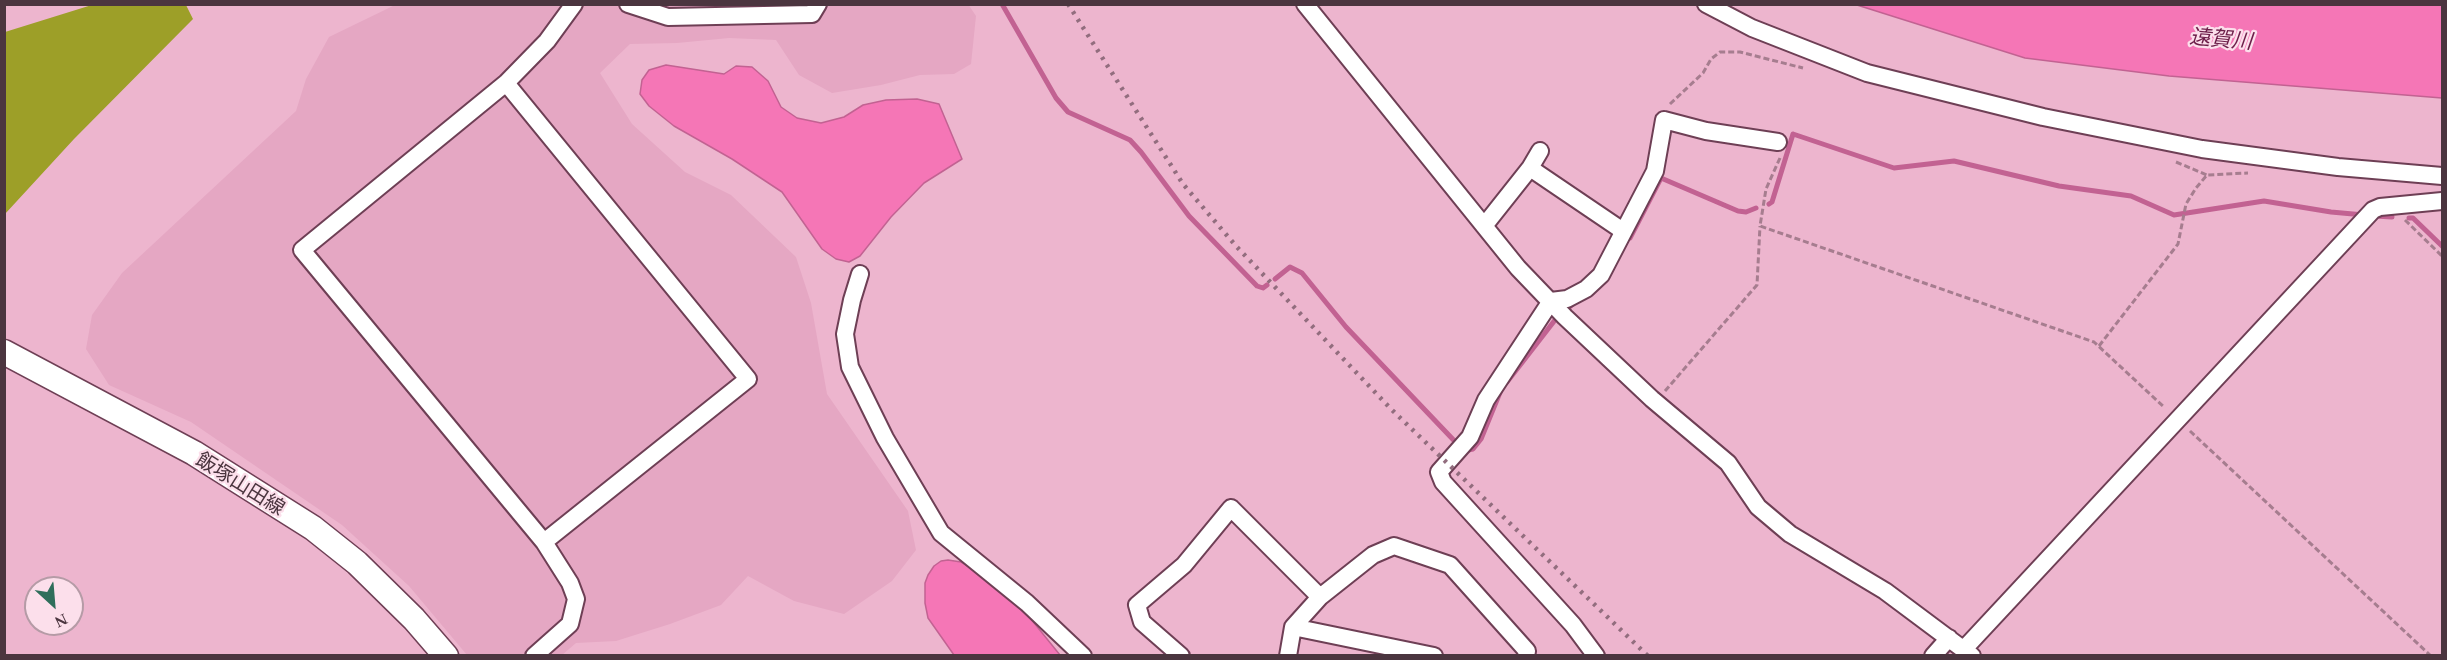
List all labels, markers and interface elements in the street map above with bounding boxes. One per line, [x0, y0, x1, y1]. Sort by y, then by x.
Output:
water label: 遠賀川 [2189, 23, 2253, 53]
street label: 飯塚山田線 [192, 446, 290, 520]
north arrow [24, 576, 84, 636]
text: N [52, 611, 70, 631]

